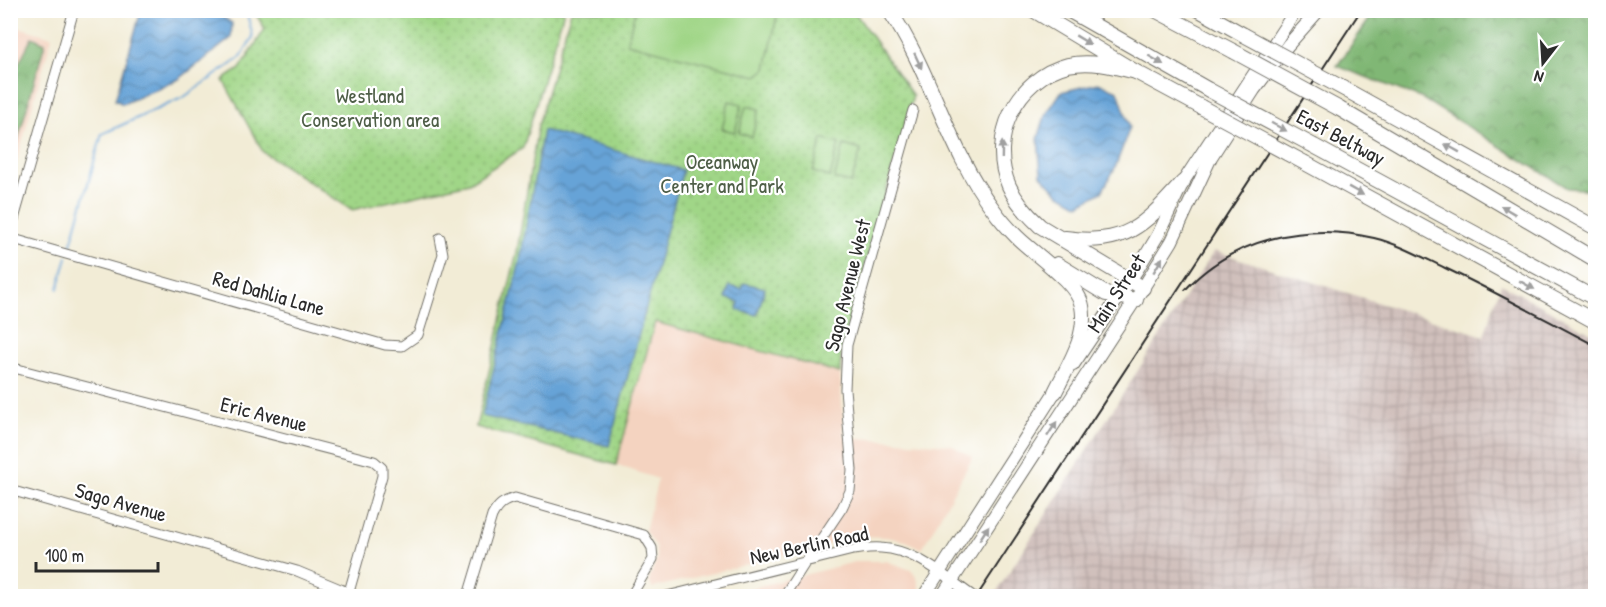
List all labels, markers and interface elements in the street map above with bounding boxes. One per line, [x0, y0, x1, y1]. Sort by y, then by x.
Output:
north arrow [1513, 33, 1573, 93]
one-way arrow [1075, 35, 1091, 46]
one-way arrow [914, 53, 923, 70]
one-way arrow [1148, 55, 1165, 65]
text: N [1531, 65, 1546, 89]
park label: Westland Conservation area [301, 81, 439, 134]
street label: East Beltway [1292, 102, 1390, 172]
one-way arrow [1271, 122, 1288, 132]
one-way arrow [997, 140, 1007, 159]
one-way arrow [1444, 144, 1461, 154]
park label: Oceanway Center and Park [660, 147, 784, 200]
one-way arrow [1348, 186, 1365, 196]
one-way arrow [1499, 205, 1516, 215]
street label: Sago Avenue West [817, 215, 878, 354]
street label: Main Street [1080, 247, 1153, 338]
one-way arrow [1152, 257, 1163, 273]
street label: Red Dahlia Lane [210, 263, 328, 323]
one-way arrow [1519, 280, 1536, 290]
street label: Eric Avenue [218, 389, 310, 439]
one-way arrow [1046, 420, 1057, 437]
street label: Sago Avenue [72, 475, 170, 529]
street label: New Berlin Road [747, 518, 871, 572]
one-way arrow [978, 524, 989, 541]
scale bar [36, 535, 158, 573]
text: 100 m [45, 543, 84, 568]

